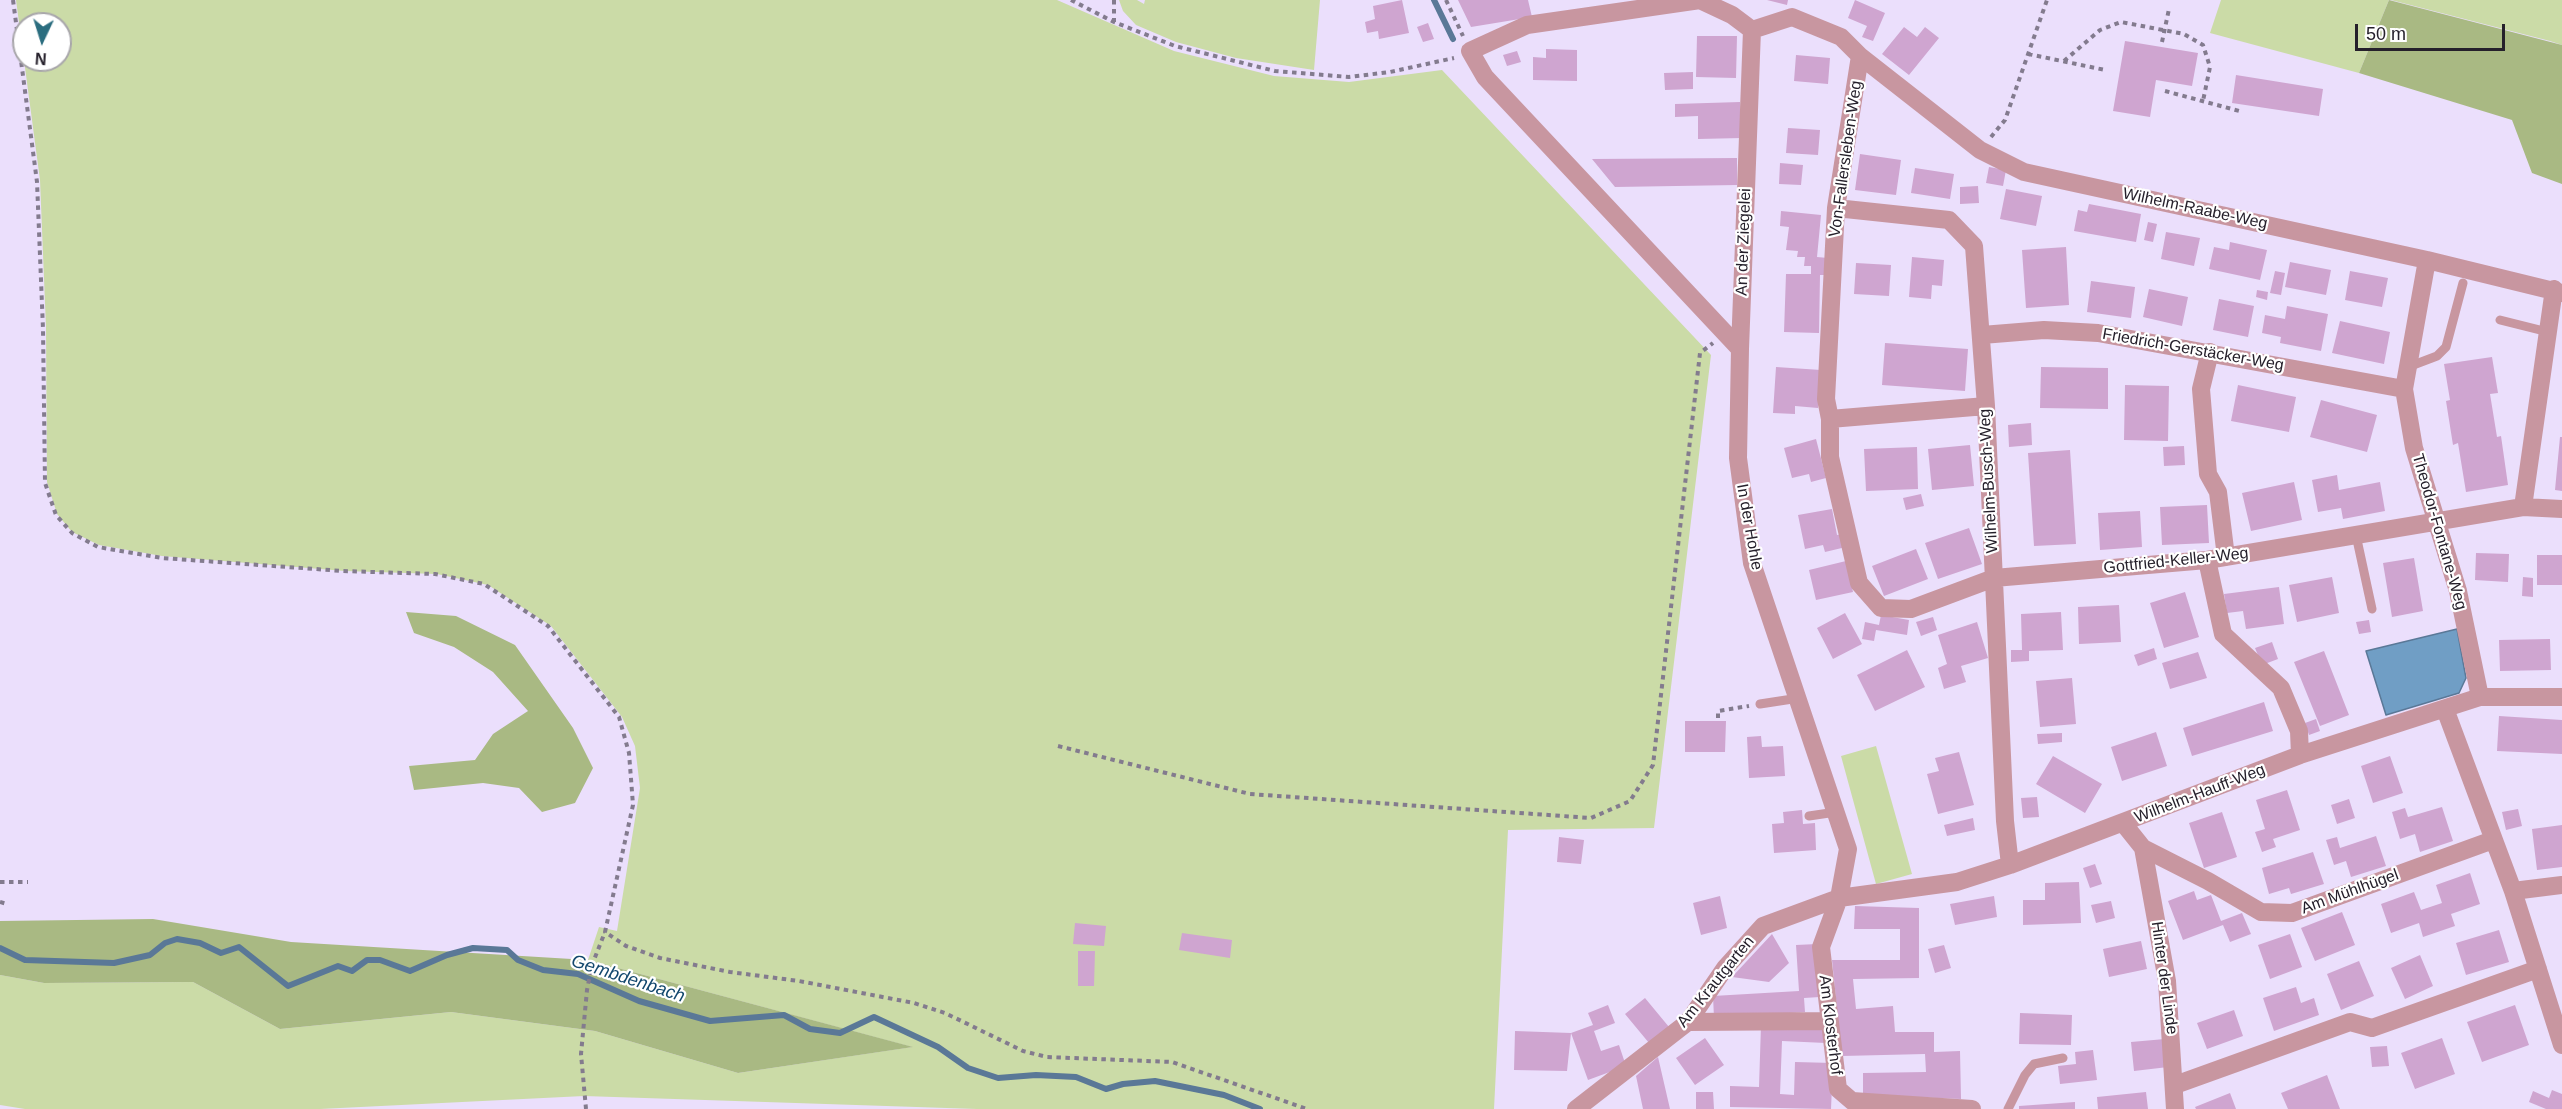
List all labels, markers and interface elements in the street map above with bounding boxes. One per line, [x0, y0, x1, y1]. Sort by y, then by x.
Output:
north arrow [12, 12, 72, 72]
scale bar [2358, 12, 2508, 50]
text: 50 m [2366, 24, 2406, 44]
text: N [34, 50, 47, 67]
street label: Von-Fallersleben-Weg [1825, 79, 1867, 239]
street label: Wilhelm-Raabe-Weg [2121, 184, 2269, 234]
street label: An der Ziegelei [1733, 188, 1755, 296]
street label: Friedrich-Gerstäcker-Weg [2101, 325, 2285, 375]
street label: Wilhelm-Busch-Weg [1976, 408, 2002, 554]
street label: Theodor-Fontane-Weg [2408, 452, 2470, 612]
street label: In der Hohle [1732, 482, 1766, 572]
street label: Gottfried-Keller-Weg [2103, 544, 2249, 578]
street label: Wilhelm-Hauff-Weg [2132, 760, 2268, 828]
street label: Am Mühlhügel [2299, 865, 2401, 919]
street label: Hinter der Linde [2147, 920, 2181, 1036]
street label: Am Krautgarten [1673, 932, 1759, 1032]
water label: Gembdenbach [569, 950, 687, 1008]
street label: Am Klosterhof [1814, 974, 1846, 1076]

